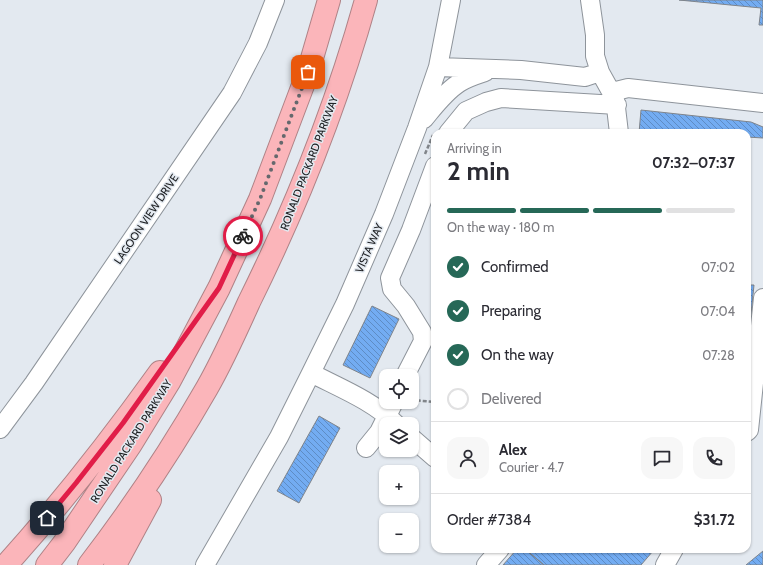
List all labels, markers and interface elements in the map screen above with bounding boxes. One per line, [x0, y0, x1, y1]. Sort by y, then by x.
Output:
pin [291, 55, 325, 89]
icon: bag [297, 61, 319, 83]
street label: RONALD PACKARD PARKWAY [277, 93, 341, 232]
text: Arriving in [447, 140, 502, 156]
text: 07:32–07:37 [652, 154, 735, 172]
text: 2 min [447, 155, 510, 187]
street label: LAGOON VIEW DRIVE [111, 171, 181, 267]
courier [223, 216, 263, 256]
text: On the way · 180 m [447, 219, 555, 235]
street label: VISTA WAY [352, 220, 386, 275]
icon: bike [232, 225, 254, 247]
icon: check [447, 256, 469, 278]
text: Confirmed [481, 258, 549, 276]
text: 07:02 [701, 259, 735, 275]
icon: check [447, 300, 469, 322]
text: Preparing [481, 302, 541, 320]
text: 07:04 [700, 303, 735, 319]
icon: check [447, 344, 469, 366]
text: On the way [481, 346, 554, 364]
text: 07:28 [702, 347, 735, 363]
map controls [379, 369, 419, 553]
button: locate [379, 369, 419, 409]
street label: RONALD PACKARD PARKWAY [87, 376, 175, 505]
text: Delivered [481, 390, 542, 408]
button: layers [379, 417, 419, 457]
button: person [447, 437, 489, 479]
button: chat [641, 437, 683, 479]
button: phone [693, 437, 735, 479]
text: Alex [499, 441, 527, 459]
text: Courier · 4.7 [499, 459, 564, 475]
button: + [379, 465, 419, 505]
pin [30, 501, 64, 535]
icon: home [36, 507, 58, 529]
text: Order #7384 [447, 511, 531, 529]
text: $31.72 [694, 511, 735, 529]
button: − [379, 513, 419, 553]

